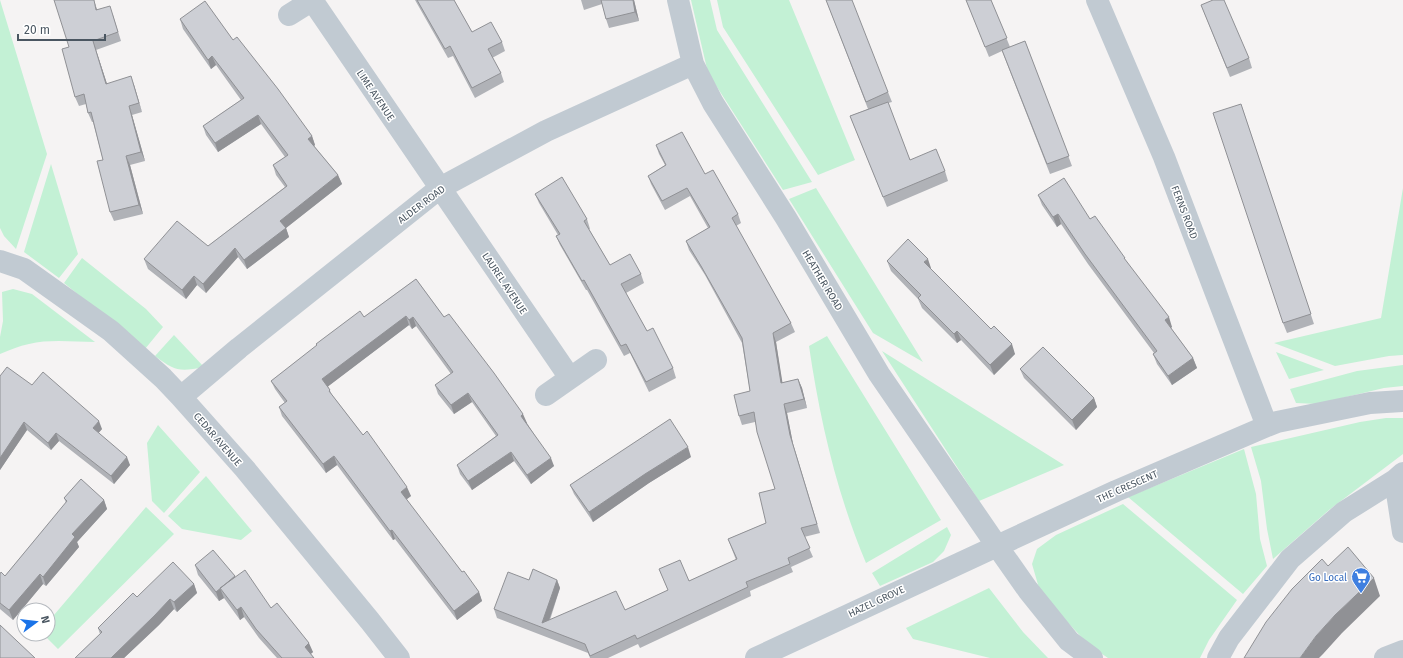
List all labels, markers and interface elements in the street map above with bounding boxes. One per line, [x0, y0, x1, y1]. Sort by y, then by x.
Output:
scale bar [18, 16, 105, 42]
text: 20 m [24, 23, 50, 37]
street label: LIME AVENUE [354, 68, 397, 123]
street label: ALDER ROAD [396, 183, 448, 226]
street label: FERNS ROAD [1168, 184, 1200, 241]
street label: HEATHER ROAD [799, 248, 845, 313]
street label: LAUREL AVENUE [479, 251, 529, 317]
street label: CEDAR AVENUE [191, 410, 244, 469]
street label: THE CRESCENT [1095, 468, 1160, 506]
supermarket icon: Go Local [1350, 566, 1372, 594]
place label: Go Local [1309, 572, 1347, 584]
street label: HAZEL GROVE [846, 584, 907, 620]
north arrow [16, 602, 56, 642]
text: N [38, 614, 52, 625]

